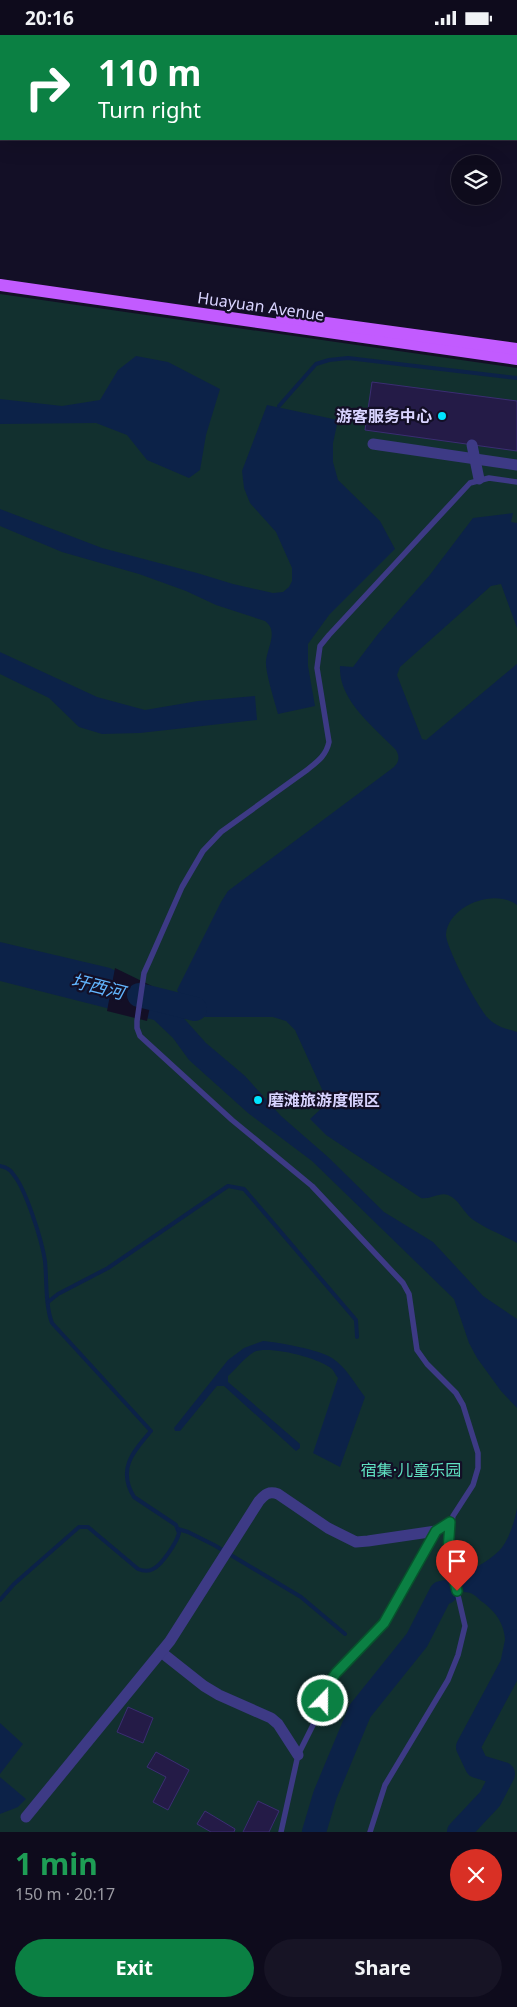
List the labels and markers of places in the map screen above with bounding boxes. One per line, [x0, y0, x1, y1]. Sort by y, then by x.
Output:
place label: 游客服务中心 [336, 405, 432, 427]
marker: 游客服务中心 [436, 410, 448, 422]
place label: 磨滩旅游度假区 [268, 1089, 380, 1111]
marker: 磨滩旅游度假区 [252, 1094, 264, 1106]
pin [436, 1540, 478, 1591]

